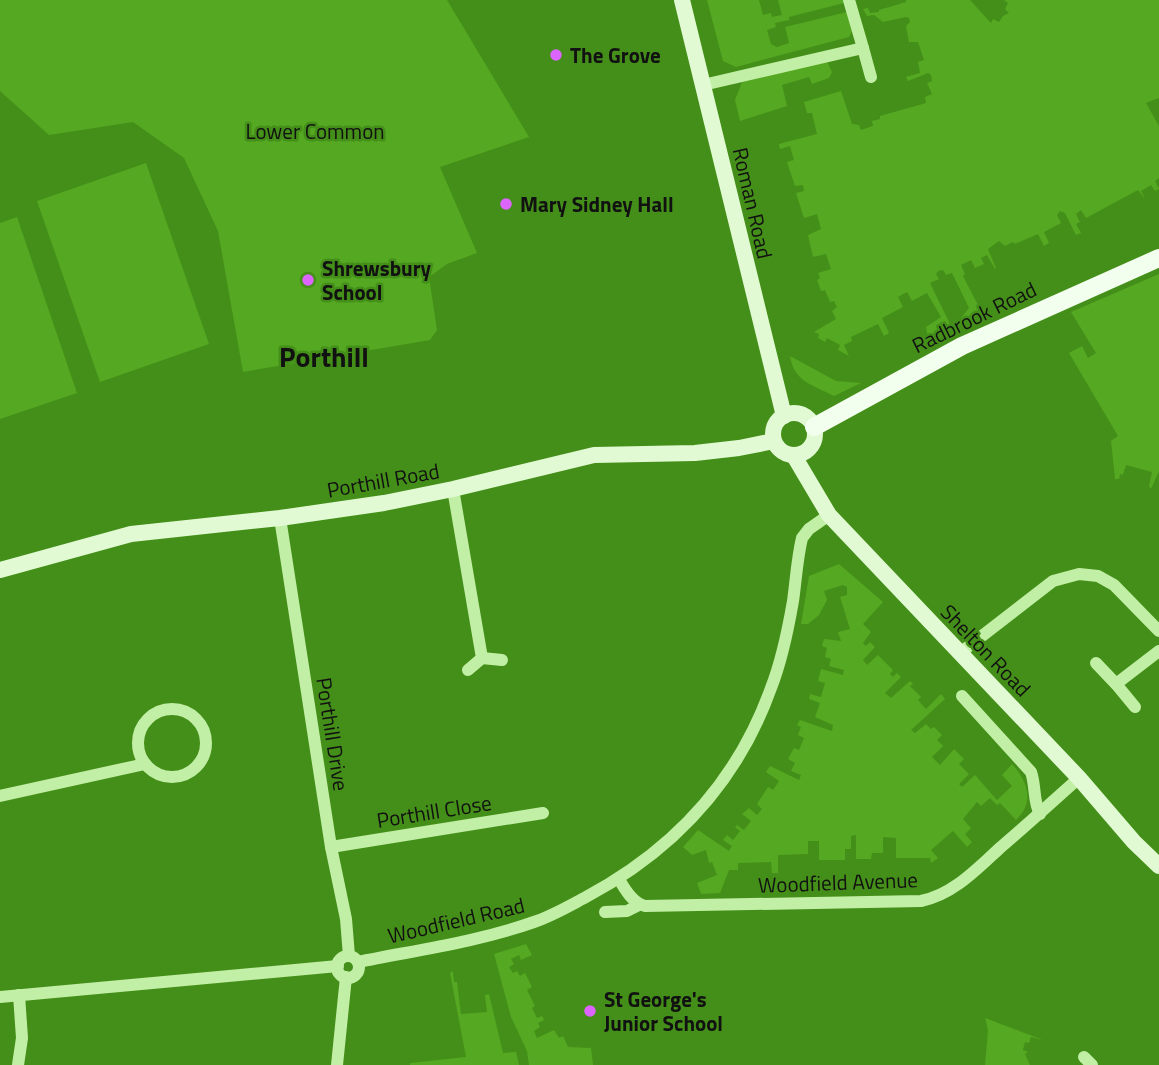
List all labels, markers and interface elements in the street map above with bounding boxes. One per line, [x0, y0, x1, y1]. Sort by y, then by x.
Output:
place label: The Grove [570, 39, 661, 71]
marker: The Grove [548, 47, 564, 63]
park label: Lower Common [245, 115, 385, 147]
street label: Roman Road [725, 144, 781, 262]
place label: Mary Sidney Hall [520, 188, 674, 220]
marker: Mary Sidney Hall [498, 196, 514, 212]
place label: Shrewsbury School [322, 252, 432, 308]
marker: Shrewsbury School [300, 272, 316, 288]
street label: Radbrook Road [906, 273, 1042, 361]
district label: Porthill [279, 335, 369, 378]
street label: Porthill Road [324, 454, 442, 506]
street label: Shelton Road [934, 596, 1038, 704]
street label: Porthill Drive [308, 675, 358, 793]
street label: Porthill Close [374, 786, 494, 836]
street label: Woodfield Avenue [758, 863, 918, 901]
street label: Woodfield Road [384, 889, 528, 951]
place label: St George's Junior School [604, 983, 723, 1039]
marker: St George's Junior School [582, 1003, 598, 1019]

